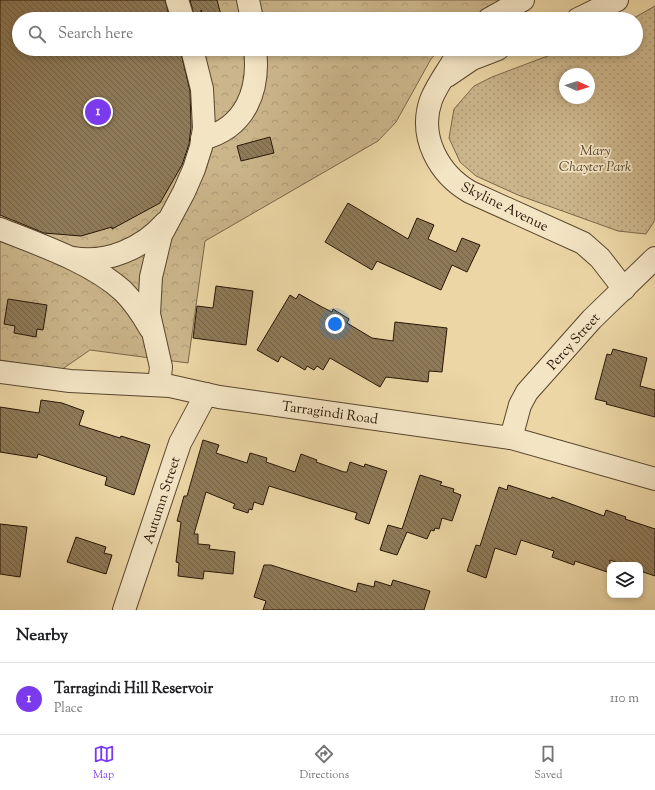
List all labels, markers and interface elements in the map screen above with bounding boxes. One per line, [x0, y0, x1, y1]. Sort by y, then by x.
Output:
search box [12, 12, 643, 56]
icon: search [26, 23, 48, 45]
text: Search here [58, 24, 133, 45]
north arrow [559, 68, 595, 104]
pin: 1 [85, 97, 111, 127]
park label: Mary Chayter Park [559, 142, 632, 178]
street label: Skyline Avenue [457, 178, 551, 238]
street label: Percy Street [543, 309, 606, 375]
your location [325, 314, 345, 334]
street label: Tarragindi Road [280, 397, 379, 431]
street label: Autumn Street [139, 454, 187, 547]
map controls [607, 562, 643, 598]
button: layers [607, 562, 643, 598]
text: Nearby [16, 624, 68, 648]
text: Tarragindi Hill Reservoir [54, 679, 213, 700]
text: 1 [27, 690, 31, 708]
text: 110 m [610, 690, 639, 708]
text: Place [54, 700, 83, 718]
tab: Map [93, 743, 115, 783]
tab: Directions [300, 743, 349, 783]
tab: Saved [534, 743, 562, 783]

